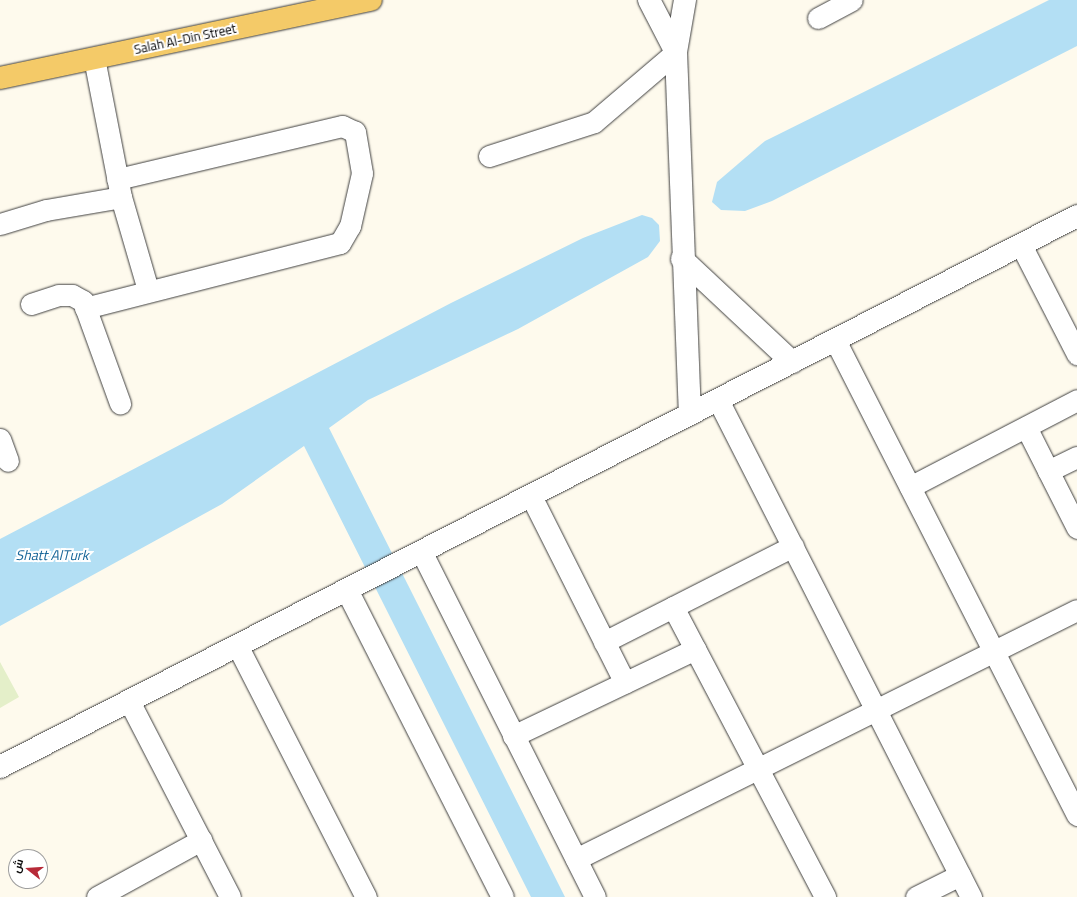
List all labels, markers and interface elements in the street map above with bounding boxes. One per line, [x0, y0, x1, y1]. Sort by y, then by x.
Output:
street label: Salah Al-Din Street [132, 21, 238, 57]
water label: Shatt AlTurk [16, 547, 88, 563]
north arrow [8, 849, 48, 889]
text: ش [6, 856, 29, 875]

